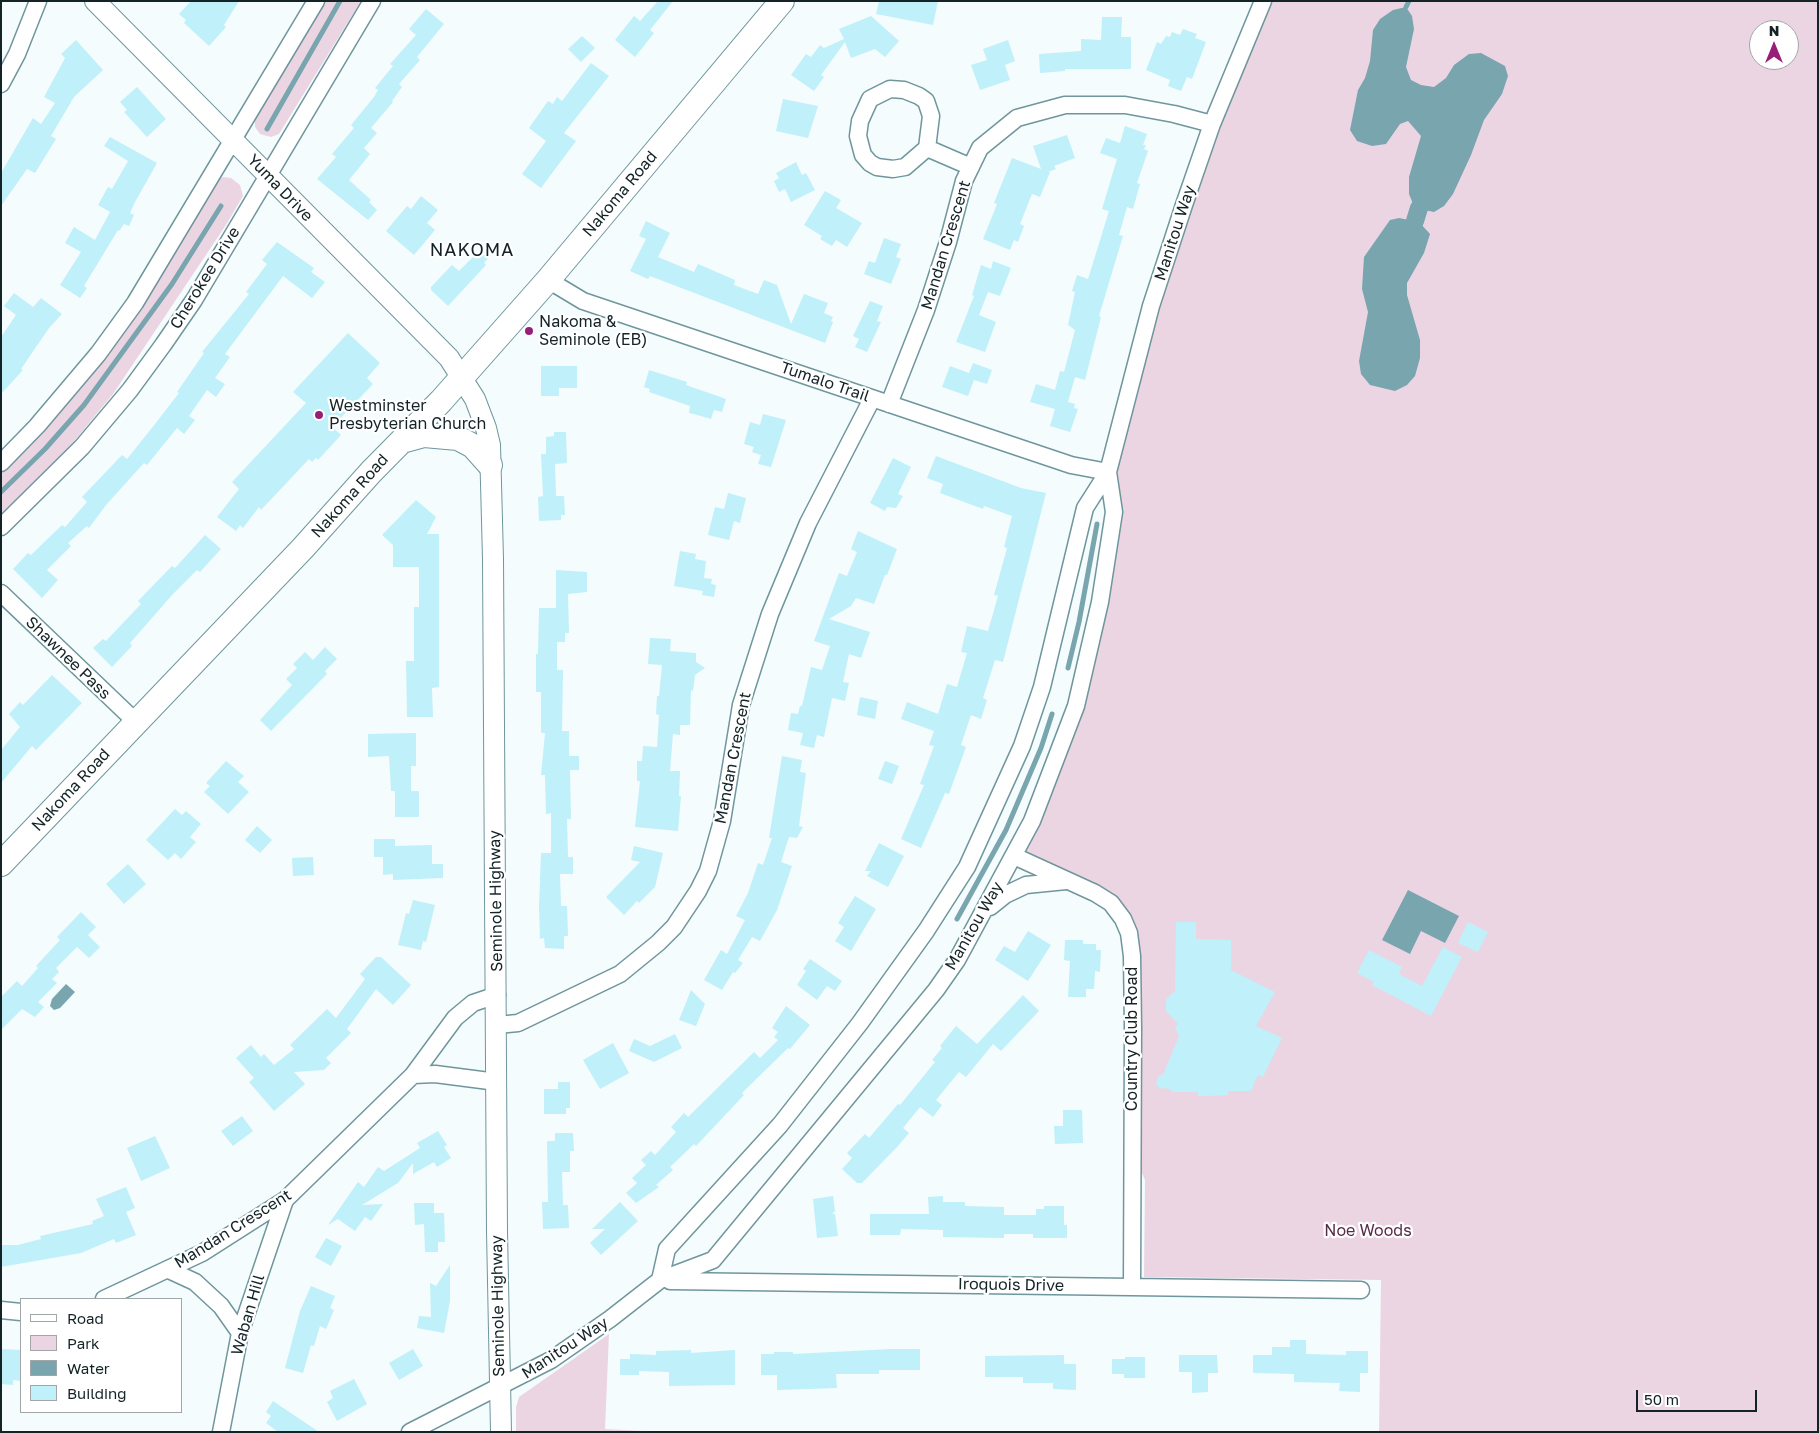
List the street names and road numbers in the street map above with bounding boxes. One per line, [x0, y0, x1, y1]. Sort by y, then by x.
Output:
street label: Nakoma Road [579, 147, 661, 241]
street label: Yuma Drive [243, 150, 317, 226]
street label: Mandan Crescent [917, 178, 975, 312]
street label: Manitou Way [1151, 183, 1199, 283]
street label: Cherokee Drive [166, 223, 244, 333]
street label: Tumalo Trail [778, 358, 872, 406]
street label: Nakoma Road [307, 450, 393, 542]
street label: Shawnee Pass [22, 613, 114, 703]
street label: Mandan Crescent [711, 690, 755, 826]
street label: Nakoma Road [28, 745, 114, 835]
street label: Seminole Highway [485, 830, 507, 972]
street label: Manitou Way [941, 878, 1007, 974]
street label: Country Club Road [1122, 967, 1142, 1111]
street label: Mandan Crescent [171, 1185, 295, 1273]
street label: Seminole Highway [487, 1235, 509, 1377]
street label: Waban Hill [227, 1272, 269, 1358]
street label: Iroquois Drive [958, 1274, 1064, 1296]
street label: Manitou Way [518, 1313, 612, 1383]

